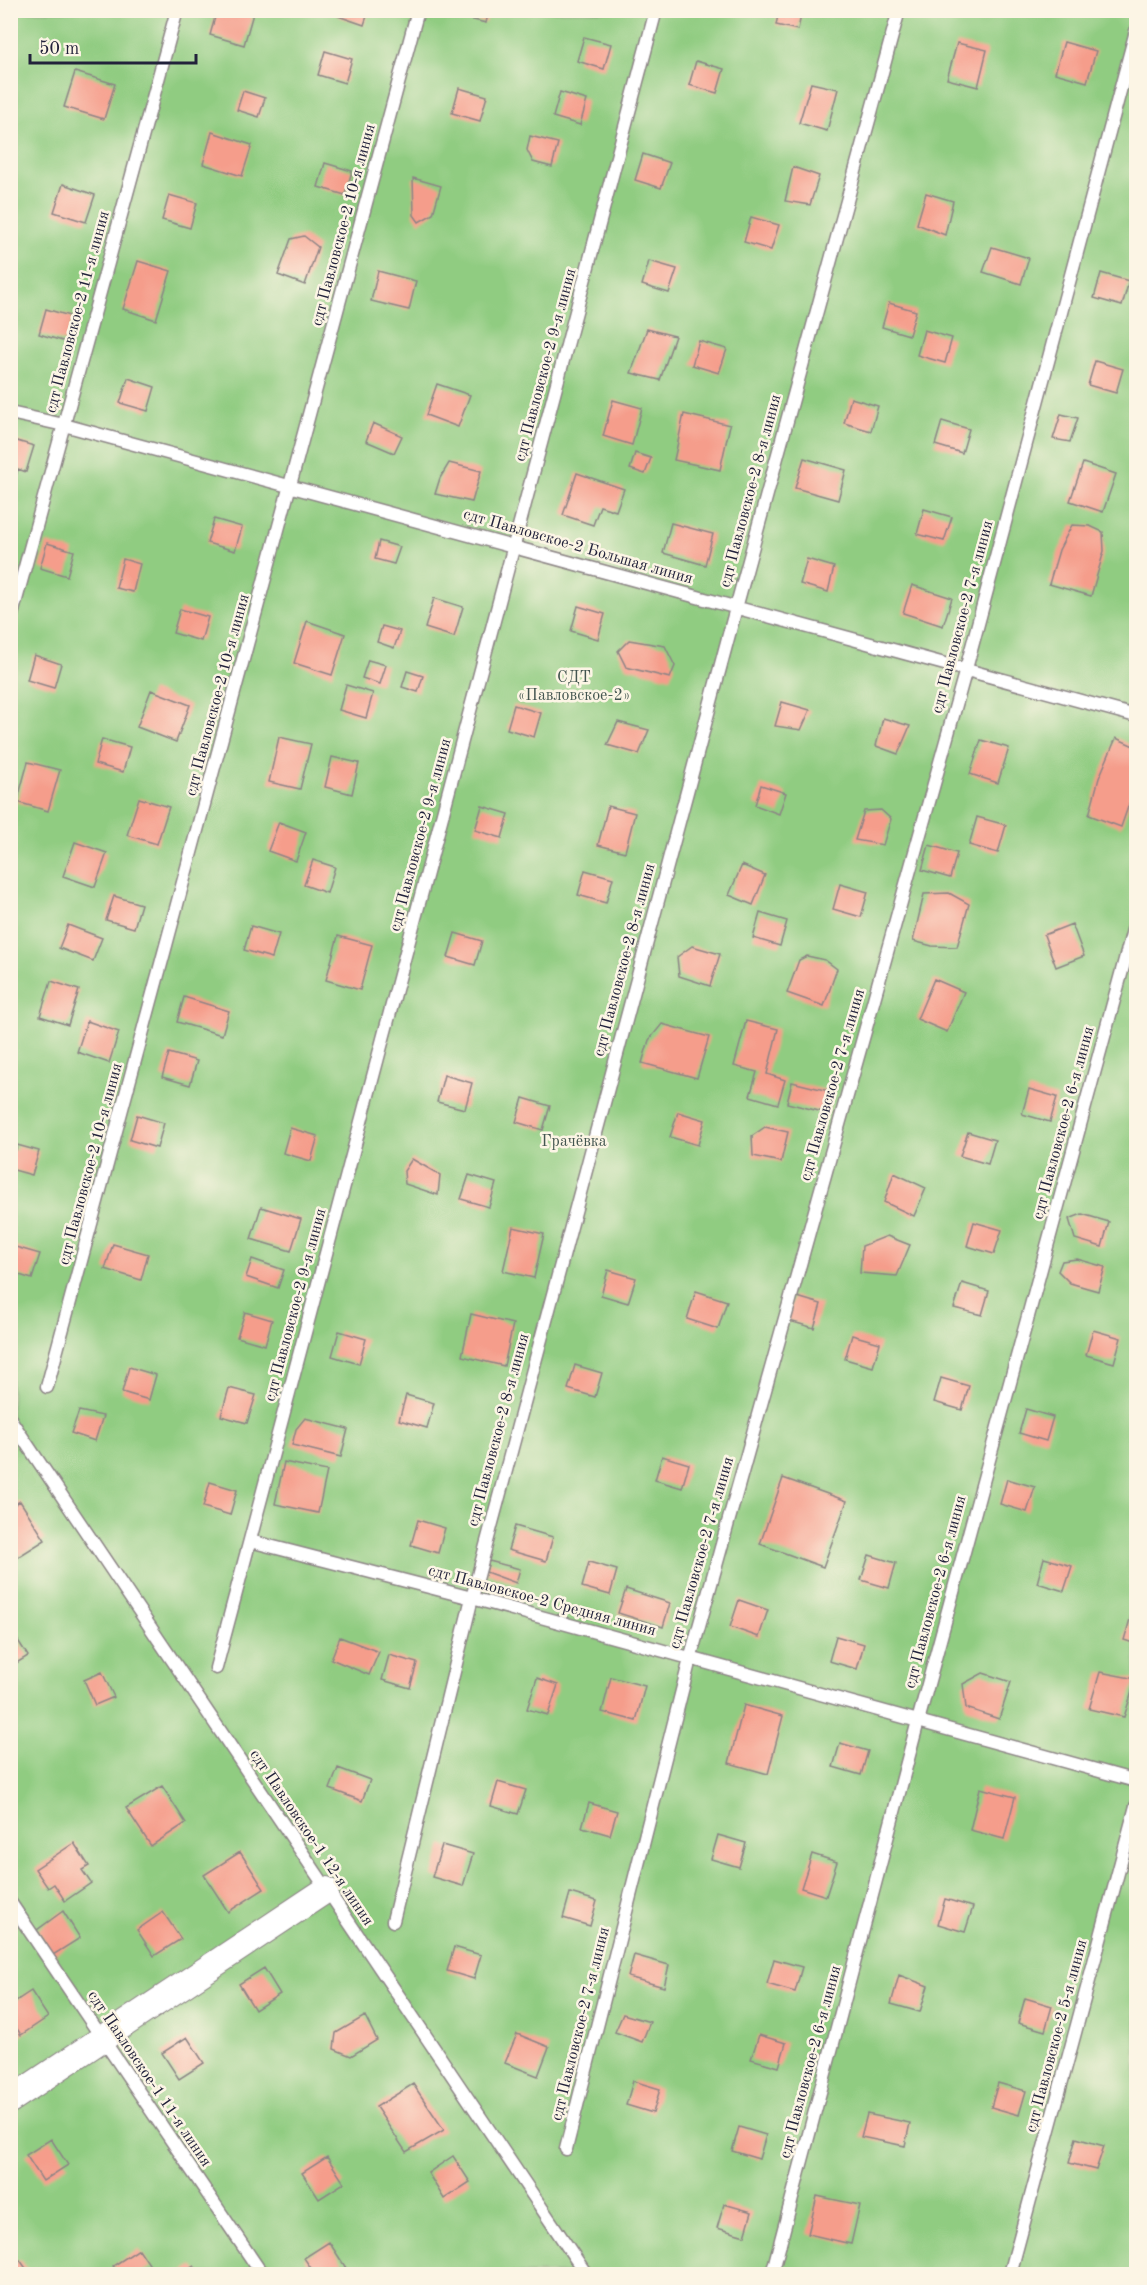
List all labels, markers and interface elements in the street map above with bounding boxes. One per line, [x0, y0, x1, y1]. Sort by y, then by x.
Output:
scale bar [30, 27, 196, 65]
text: 50 m [39, 40, 79, 58]
street label: сдт Павловское-2 10-я линия [309, 122, 379, 328]
street label: сдт Павловское-2 11-я линия [43, 209, 113, 415]
street label: сдт Павловское-2 9-я линия [513, 267, 579, 463]
street label: сдт Павловское-2 8-я линия [718, 393, 784, 589]
street label: сдт Павловское-2 Большая линия [461, 507, 695, 587]
street label: сдт Павловское-2 7-я линия [930, 519, 996, 715]
street label: сдт Павловское-2 10-я линия [183, 592, 253, 798]
park label: СДТ «Павловское-2» [518, 670, 630, 704]
street label: сдт Павловское-2 9-я линия [388, 737, 454, 933]
street label: сдт Павловское-2 8-я линия [592, 862, 658, 1058]
street label: сдт Павловское-2 7-я линия [798, 987, 868, 1183]
street label: сдт Павловское-2 6-я линия [1031, 1025, 1097, 1221]
street label: сдт Павловское-2 10-я линия [56, 1061, 126, 1267]
park label: Грачёвка [541, 1134, 607, 1150]
street label: сдт Павловское-2 9-я линия [263, 1207, 329, 1403]
street label: сдт Павловское-2 8-я линия [466, 1332, 532, 1528]
street label: сдт Павловское-2 7-я линия [667, 1455, 737, 1651]
street label: сдт Павловское-2 6-я линия [903, 1494, 969, 1690]
street label: сдт Павловское-2 Средняя линия [426, 1563, 658, 1639]
street label: сдт Павловское-1 12-я линия [246, 1747, 376, 1929]
street label: сдт Павловское-2 7-я линия [549, 1925, 613, 2123]
street label: сдт Павловское-2 5-я линия [1024, 1938, 1090, 2134]
street label: сдт Павловское-2 6-я линия [778, 1964, 844, 2160]
street label: сдт Павловское-1 11-я линия [84, 1988, 214, 2170]

